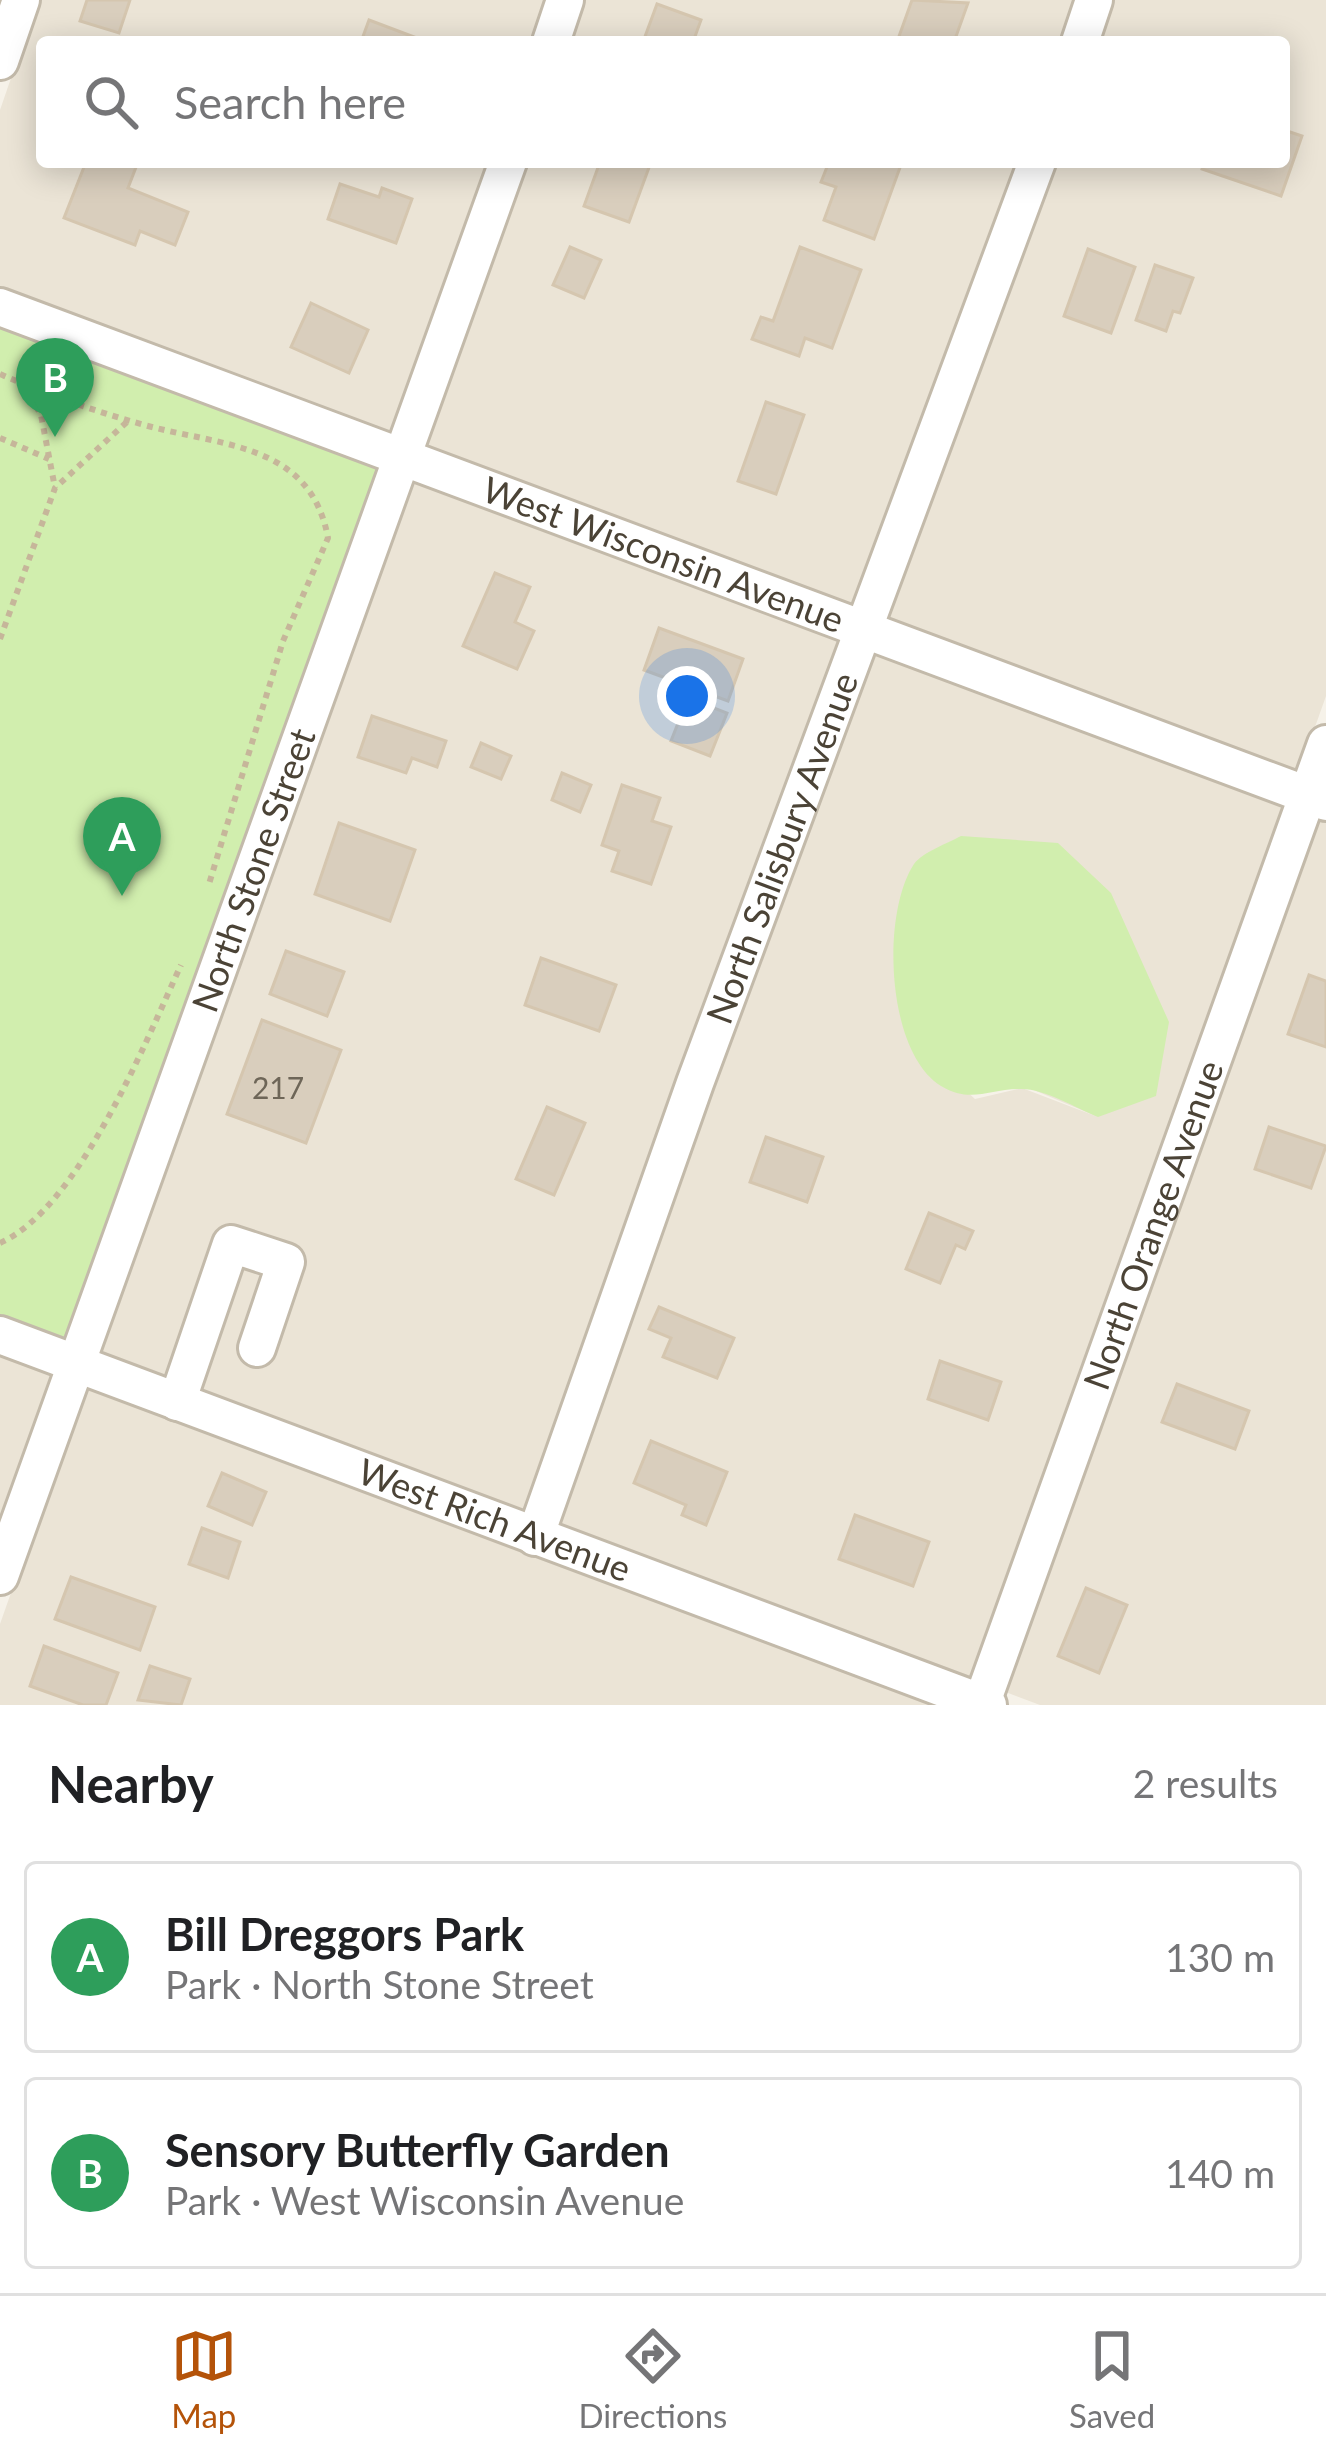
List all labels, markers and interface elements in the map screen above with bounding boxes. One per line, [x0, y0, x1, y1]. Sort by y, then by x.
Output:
search box [36, 36, 1290, 168]
icon: search [78, 69, 144, 135]
text: Search here [174, 75, 406, 129]
pin: B [16, 338, 94, 437]
street label: West Wisconsin Avenue [477, 466, 850, 641]
your location [657, 666, 717, 726]
street label: North Salisbury Avenue [696, 666, 866, 1029]
street label: North Stone Street [182, 722, 324, 1017]
pin: A [83, 797, 161, 896]
street label: North Orange Avenue [1073, 1054, 1232, 1395]
house number: 217 [252, 1069, 304, 1105]
street label: West Rich Avenue [352, 1448, 637, 1590]
text: Nearby [48, 1753, 214, 1814]
text: 2 results [1133, 1760, 1278, 1806]
text: Bill Dreggors Park [165, 1907, 524, 1961]
text: A [76, 1934, 104, 1980]
text: 130 m [1165, 1934, 1275, 1980]
text: Park · North Stone Street [165, 1961, 594, 2007]
text: Sensory Butterfly Garden [165, 2123, 670, 2177]
text: B [77, 2150, 103, 2196]
text: 140 m [1165, 2150, 1275, 2196]
text: Park · West Wisconsin Avenue [165, 2177, 684, 2223]
tab: Map [171, 2323, 237, 2435]
tab: Directions [578, 2323, 727, 2435]
tab: Saved [1069, 2323, 1155, 2435]

